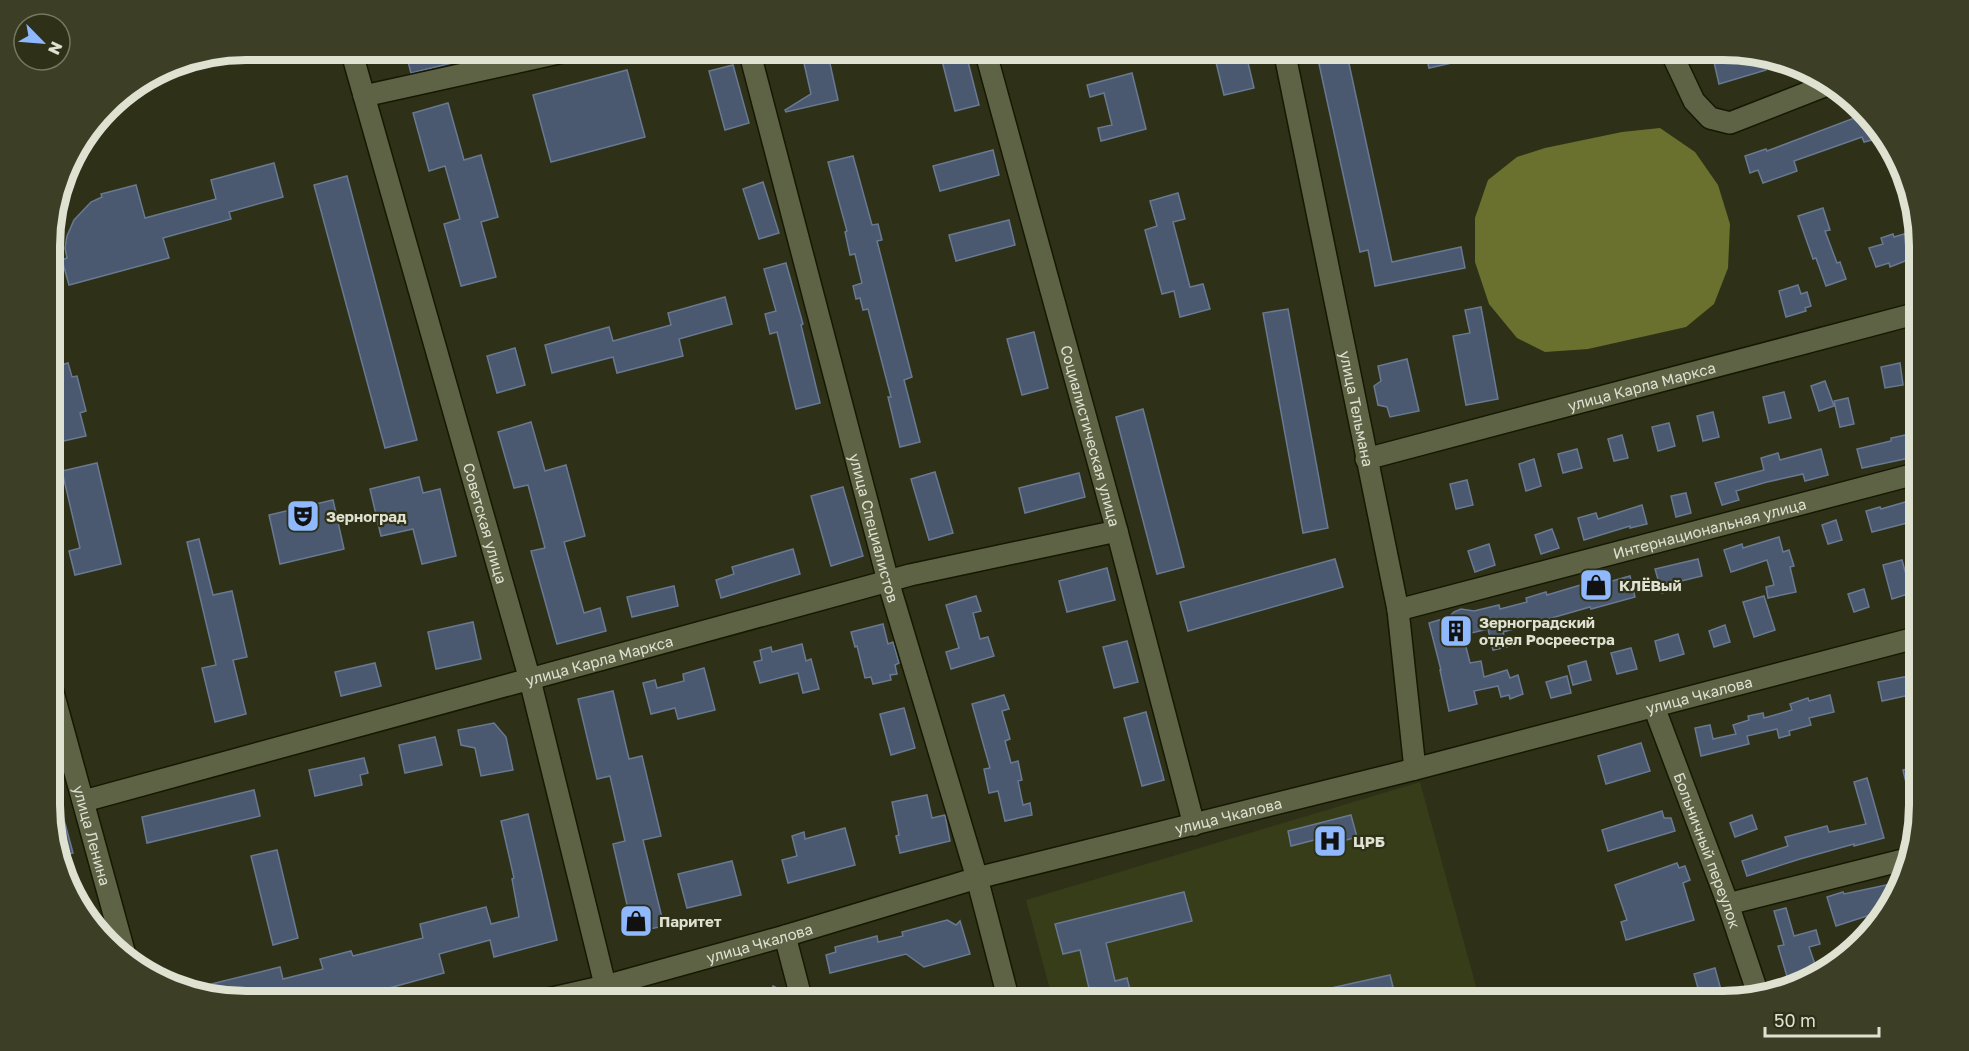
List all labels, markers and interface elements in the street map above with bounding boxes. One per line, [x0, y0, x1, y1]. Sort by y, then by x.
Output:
north arrow [12, 12, 72, 72]
text: N [44, 39, 67, 58]
street label: Социалистическая улица [1057, 343, 1124, 528]
street label: улица Тельмана [1336, 349, 1378, 468]
street label: улица Карла Маркса [1566, 358, 1717, 414]
street label: улица Специалистов [846, 451, 903, 604]
street label: Советская улица [460, 461, 511, 586]
street label: Интернациональная улица [1611, 494, 1808, 562]
theatre icon: Зерноград [285, 498, 321, 534]
place label: Зерноград [326, 507, 407, 525]
shop icon: КЛЁВый [1578, 567, 1614, 603]
place label: КЛЁВый [1619, 576, 1682, 594]
building icon: Зерноградский отдел Росреестра [1438, 613, 1474, 649]
place label: Зерноградский отдел Росреестра [1479, 613, 1615, 648]
street label: улица Карла Маркса [523, 631, 675, 689]
street label: улица Чкалова [1644, 672, 1754, 717]
street label: Больничный переулок [1670, 770, 1745, 931]
street label: улица Ленина [70, 783, 115, 888]
street label: улица Чкалова [1173, 794, 1284, 837]
hospital icon: ЦРБ [1312, 823, 1348, 859]
place label: ЦРБ [1353, 832, 1385, 850]
shop icon: Паритет [618, 903, 654, 939]
place label: Паритет [659, 912, 722, 930]
street label: улица Чкалова [704, 919, 815, 966]
scale bar [1765, 1000, 1879, 1038]
text: 50 m [1774, 1009, 1816, 1031]

